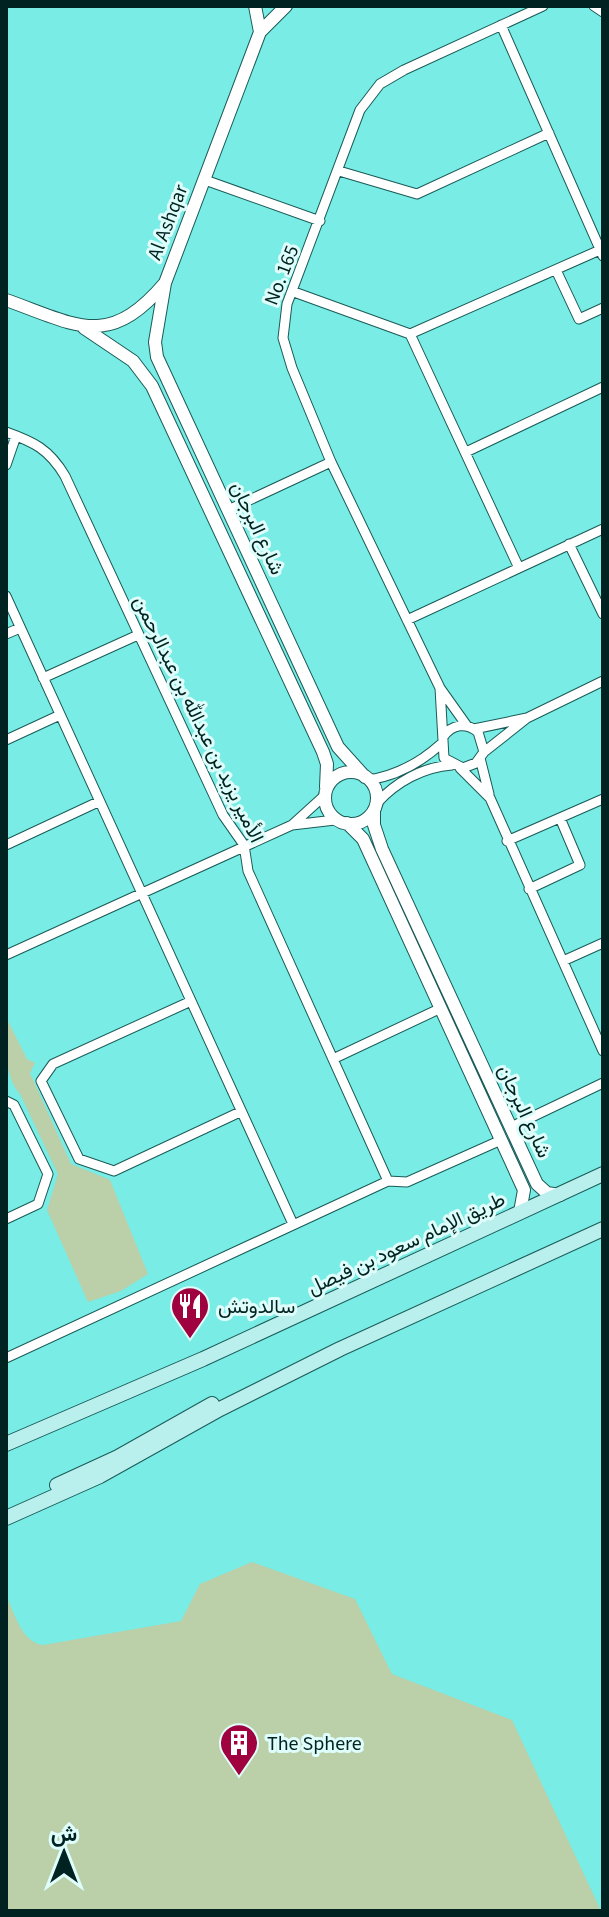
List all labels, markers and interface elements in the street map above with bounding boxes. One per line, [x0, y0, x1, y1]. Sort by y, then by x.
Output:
street label: Al Ashqar [141, 181, 195, 264]
street label: No. 165 [258, 241, 306, 309]
street label: شارع البرجان [223, 477, 291, 580]
street label: الأمير يزيد بن عبدالله بن عبدالرحمن [126, 591, 270, 848]
street label: شارع البرجان [490, 1060, 558, 1163]
street label: طريق الإمام سعود بن فيصل [303, 1186, 510, 1302]
restaurant icon: سالدوتش [169, 1285, 211, 1340]
place label: سالدوتش [218, 1293, 295, 1321]
building icon: The Sphere [218, 1722, 260, 1777]
place label: The Sphere [267, 1730, 362, 1758]
north arrow [24, 1813, 104, 1893]
text: ش [51, 1818, 77, 1850]

